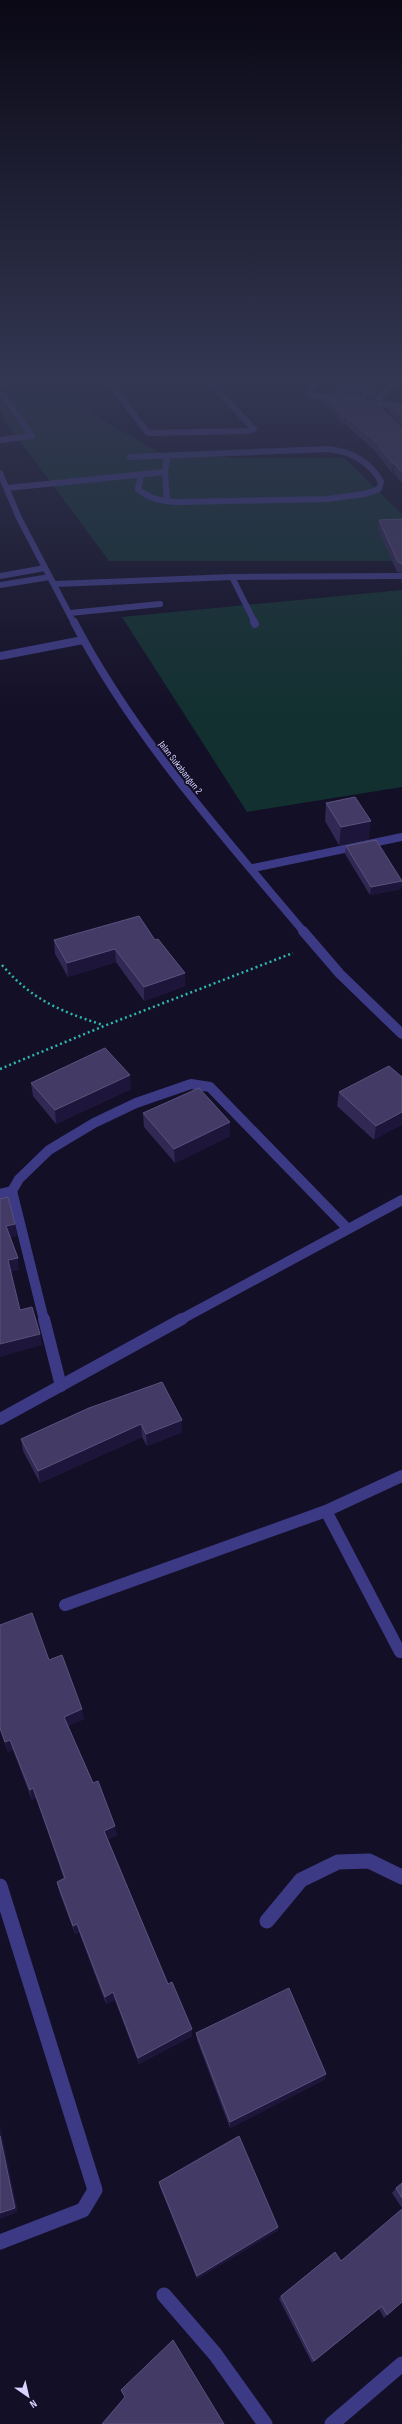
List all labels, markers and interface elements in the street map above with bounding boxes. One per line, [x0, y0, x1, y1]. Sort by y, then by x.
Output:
street label: Jalan Sukabangun 2 [155, 738, 205, 797]
north arrow [8, 2376, 48, 2416]
text: N [27, 2397, 39, 2411]

